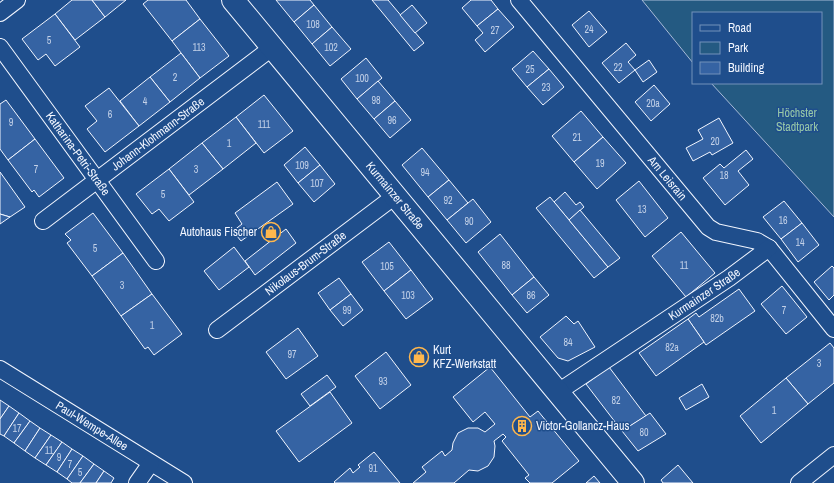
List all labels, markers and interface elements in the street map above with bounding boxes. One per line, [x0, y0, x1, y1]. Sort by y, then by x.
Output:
legend [692, 12, 822, 84]
house number: 108 [306, 18, 320, 31]
text: Road [728, 20, 752, 36]
house number: 24 [584, 23, 594, 36]
house number: 27 [490, 24, 500, 37]
house number: 5 [47, 34, 52, 47]
text: Park [728, 40, 748, 56]
house number: 113 [192, 41, 206, 54]
house number: 102 [324, 41, 338, 54]
text: Building [728, 60, 765, 76]
house number: 22 [613, 61, 623, 74]
house number: 25 [525, 63, 535, 76]
house number: 2 [173, 71, 178, 84]
house number: 100 [355, 72, 369, 85]
house number: 23 [541, 81, 551, 94]
street label: Johann-Klohmann-Straße [108, 94, 208, 175]
house number: 98 [371, 94, 381, 107]
house number: 4 [143, 95, 148, 108]
house number: 20a [646, 97, 660, 110]
park label: Höchster Stadtpark [776, 105, 818, 135]
house number: 6 [108, 108, 113, 121]
street label: Katharina-Petri-Straße [42, 109, 114, 199]
house number: 96 [387, 114, 397, 127]
house number: 9 [9, 116, 14, 129]
house number: 111 [258, 118, 271, 131]
house number: 21 [572, 131, 582, 144]
house number: 20 [710, 135, 720, 148]
house number: 1 [227, 137, 232, 150]
street label: Am Leisrain [644, 152, 691, 204]
house number: 19 [595, 157, 605, 170]
street label: Kurmainzer Straße [362, 158, 428, 233]
house number: 109 [295, 159, 309, 172]
house number: 7 [34, 163, 39, 176]
house number: 3 [194, 163, 199, 176]
house number: 94 [420, 166, 430, 179]
house number: 18 [719, 169, 729, 182]
house number: 107 [310, 177, 324, 190]
house number: 5 [161, 188, 166, 201]
house number: 92 [443, 194, 453, 207]
house number: 13 [637, 203, 647, 216]
house number: 16 [778, 214, 788, 227]
house number: 90 [464, 215, 474, 228]
shop icon: Autohaus Fischer [260, 221, 282, 243]
place label: Autohaus Fischer [179, 224, 258, 240]
street label: Nikolaus-Brum-Straße [262, 227, 350, 299]
house number: 14 [795, 236, 805, 249]
house number: 5 [93, 242, 98, 255]
house number: 88 [501, 259, 511, 272]
house number: 11 [680, 259, 689, 272]
house number: 105 [380, 260, 394, 273]
street label: Kurmainzer Straße [665, 264, 744, 324]
house number: 3 [120, 279, 125, 292]
house number: 103 [401, 289, 415, 302]
house number: 86 [526, 289, 536, 302]
house number: 99 [342, 304, 352, 317]
house number: 7 [782, 304, 787, 317]
house number: 82b [710, 312, 724, 325]
house number: 1 [150, 319, 155, 332]
house number: 84 [563, 336, 573, 349]
house number: 82a [665, 341, 679, 354]
place label: Kurt KFZ-Werkstatt [433, 342, 497, 372]
shop icon: Kurt KFZ-Werkstatt [408, 346, 430, 368]
house number: 97 [287, 348, 297, 361]
house number: 3 [817, 357, 822, 370]
house number: 93 [378, 375, 388, 388]
house number: 82 [611, 394, 621, 407]
street label: Paul-Wempe-Allee [53, 397, 131, 454]
house number: 1 [772, 404, 777, 417]
building icon: Victor-Gollancz-Haus [511, 415, 533, 437]
place label: Victor-Gollancz-Haus [536, 418, 629, 434]
house number: 17 [12, 422, 22, 435]
house number: 80 [639, 426, 649, 439]
house number: 11 [45, 444, 54, 457]
house number: 9 [57, 451, 62, 464]
house number: 7 [68, 458, 73, 471]
house number: 91 [368, 462, 378, 475]
house number: 5 [78, 466, 83, 479]

